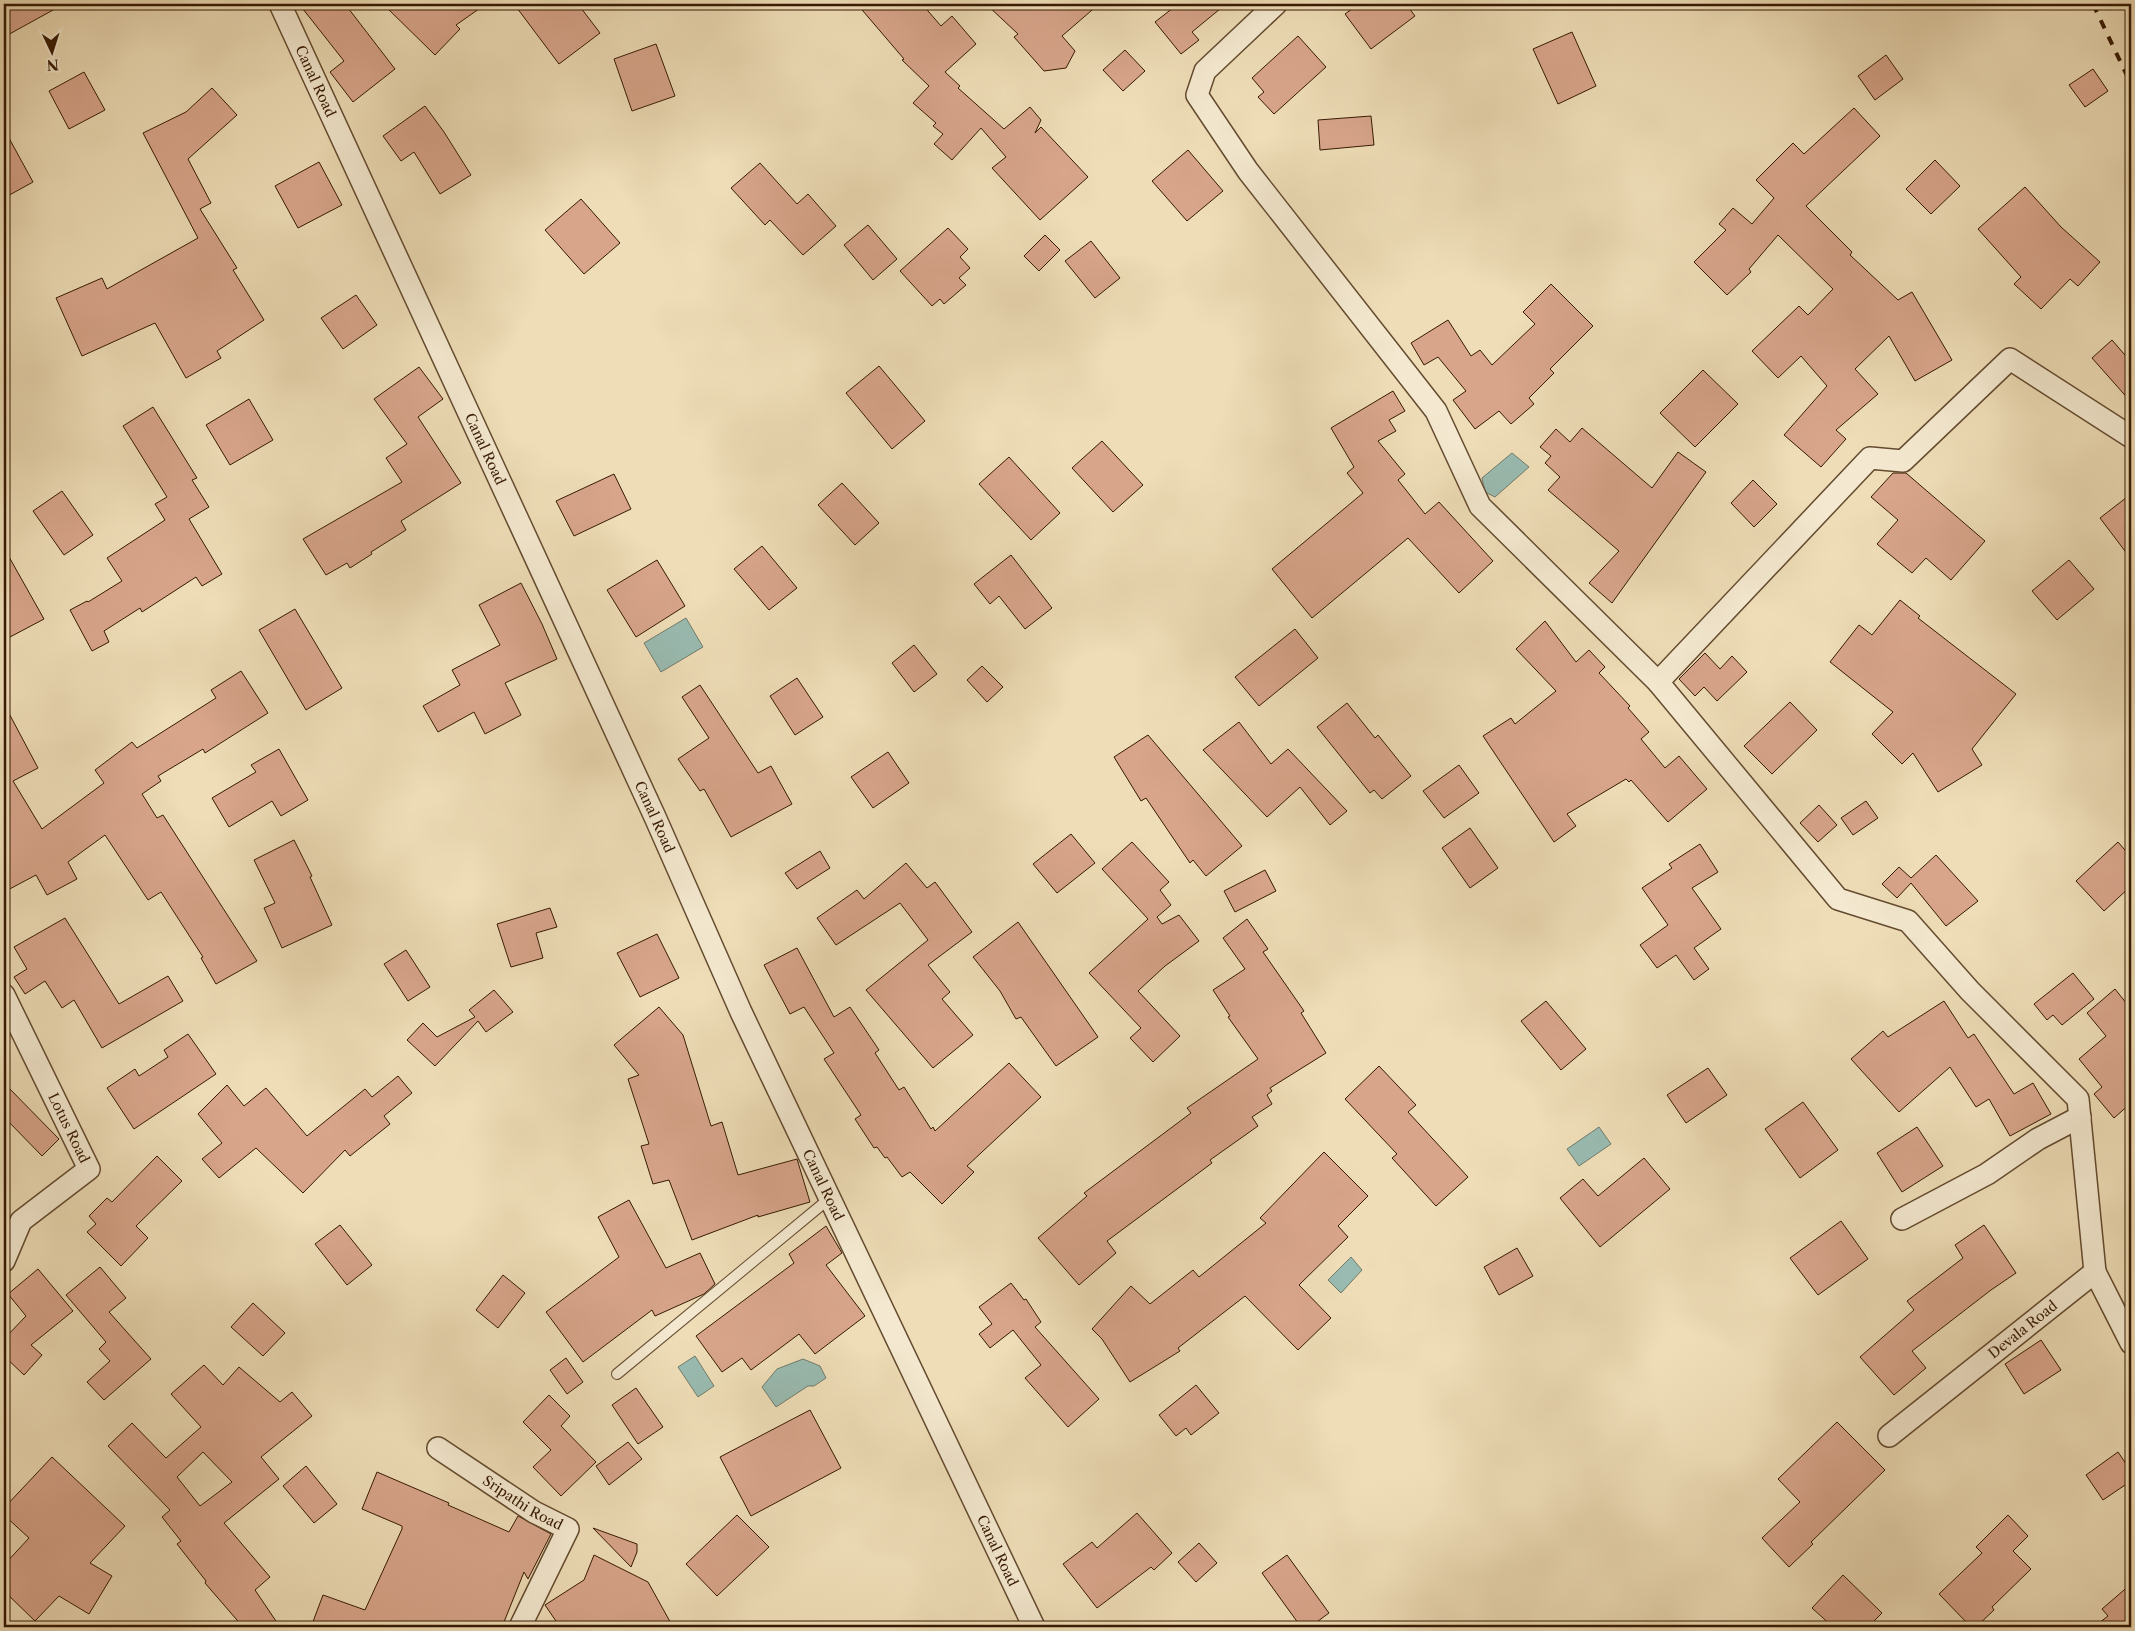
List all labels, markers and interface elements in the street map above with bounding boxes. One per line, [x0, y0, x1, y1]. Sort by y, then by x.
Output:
north arrow [28, 28, 78, 78]
street label: Canal Road [291, 42, 340, 120]
text: N [46, 56, 60, 74]
street label: Canal Road [461, 410, 510, 488]
street label: Canal Road [631, 778, 679, 856]
street label: Lotus Road [44, 1090, 94, 1166]
street label: Canal Road [799, 1146, 848, 1224]
street label: Devala Road [1985, 1296, 2061, 1362]
street label: Sripathi Road [479, 1471, 566, 1534]
street label: Canal Road [973, 1512, 1022, 1590]

